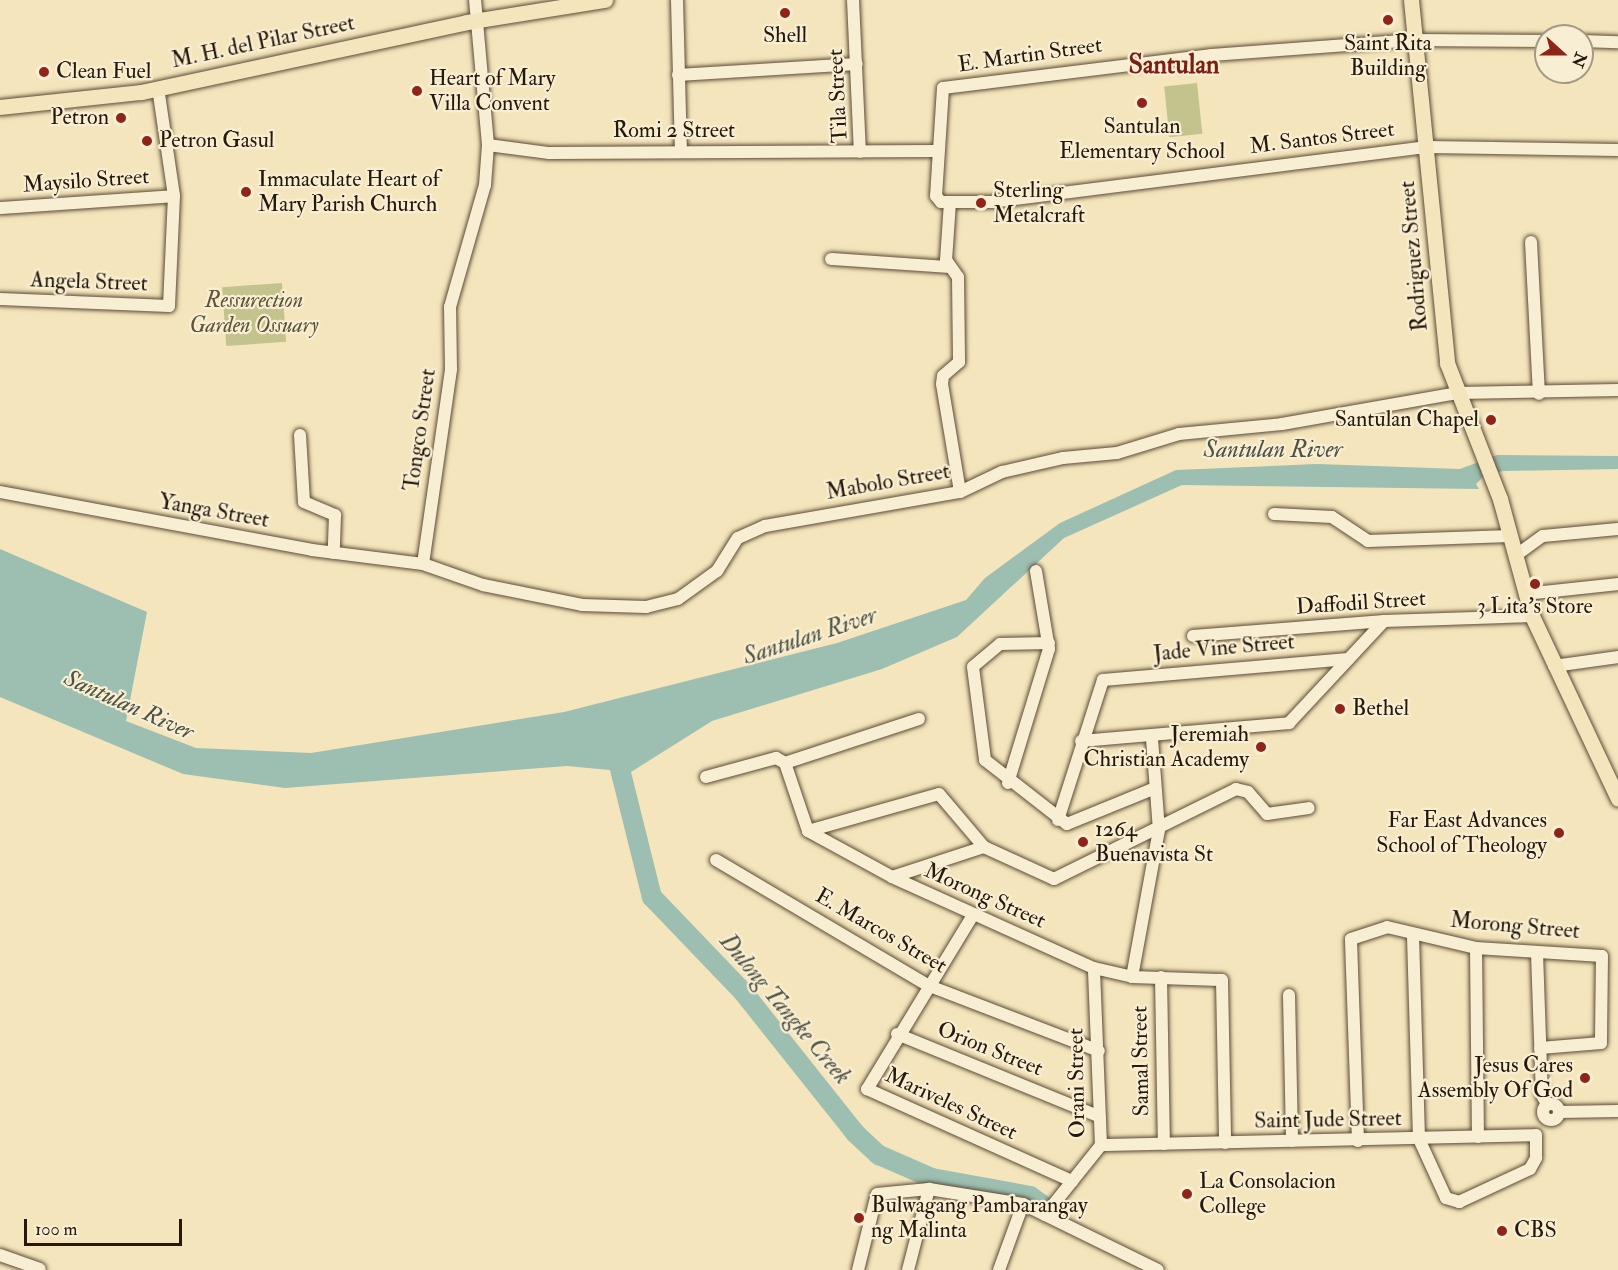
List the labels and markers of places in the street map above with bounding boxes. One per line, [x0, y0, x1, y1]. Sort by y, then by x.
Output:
marker: Shell [778, 6, 792, 20]
marker: Saint Rita Building [1381, 13, 1395, 27]
place label: Shell [763, 23, 807, 49]
place label: Saint Rita Building [1344, 30, 1432, 82]
place label: Clean Fuel [56, 59, 151, 85]
marker: Clean Fuel [37, 65, 51, 79]
place label: Heart of Mary Villa Convent [429, 65, 555, 116]
marker: Heart of Mary Villa Convent [410, 84, 424, 98]
marker: Santulan Elementary School [1135, 96, 1149, 110]
place label: Petron [50, 105, 109, 131]
marker: Petron [114, 111, 128, 125]
place label: Santulan Elementary School [1059, 113, 1225, 164]
place label: Petron Gasul [159, 128, 274, 154]
marker: Petron Gasul [140, 134, 154, 148]
place label: Immaculate Heart of Mary Parish Church [258, 166, 440, 218]
place label: Sterling Metalcraft [993, 177, 1085, 228]
marker: Immaculate Heart of Mary Parish Church [239, 185, 253, 199]
marker: Sterling Metalcraft [974, 196, 988, 210]
place label: Santulan Chapel [1335, 407, 1479, 433]
marker: Santulan Chapel [1484, 413, 1498, 427]
marker: 3 Lita's Store [1528, 577, 1542, 591]
place label: 3 Lita's Store [1477, 594, 1593, 620]
place label: Bethel [1352, 696, 1409, 722]
marker: Bethel [1333, 702, 1347, 716]
place label: Jeremiah Christian Academy [1083, 721, 1249, 772]
marker: Jeremiah Christian Academy [1254, 740, 1268, 754]
place label: Far East Advances School of Theology [1376, 807, 1547, 858]
place label: 1264 Buenavista St [1095, 816, 1213, 867]
marker: Far East Advances School of Theology [1552, 826, 1566, 840]
marker: 1264 Buenavista St [1076, 835, 1090, 849]
place label: Jesus Cares Assembly Of God [1418, 1052, 1573, 1104]
marker: Jesus Cares Assembly Of God [1578, 1071, 1592, 1085]
place label: La Consolacion College [1199, 1168, 1336, 1220]
marker: La Consolacion College [1180, 1187, 1194, 1201]
place label: Bulwagang Pambarangay ng Malinta [871, 1192, 1088, 1244]
marker: Bulwagang Pambarangay ng Malinta [852, 1211, 866, 1225]
place label: CBS [1514, 1218, 1557, 1244]
marker: CBS [1495, 1224, 1509, 1238]

